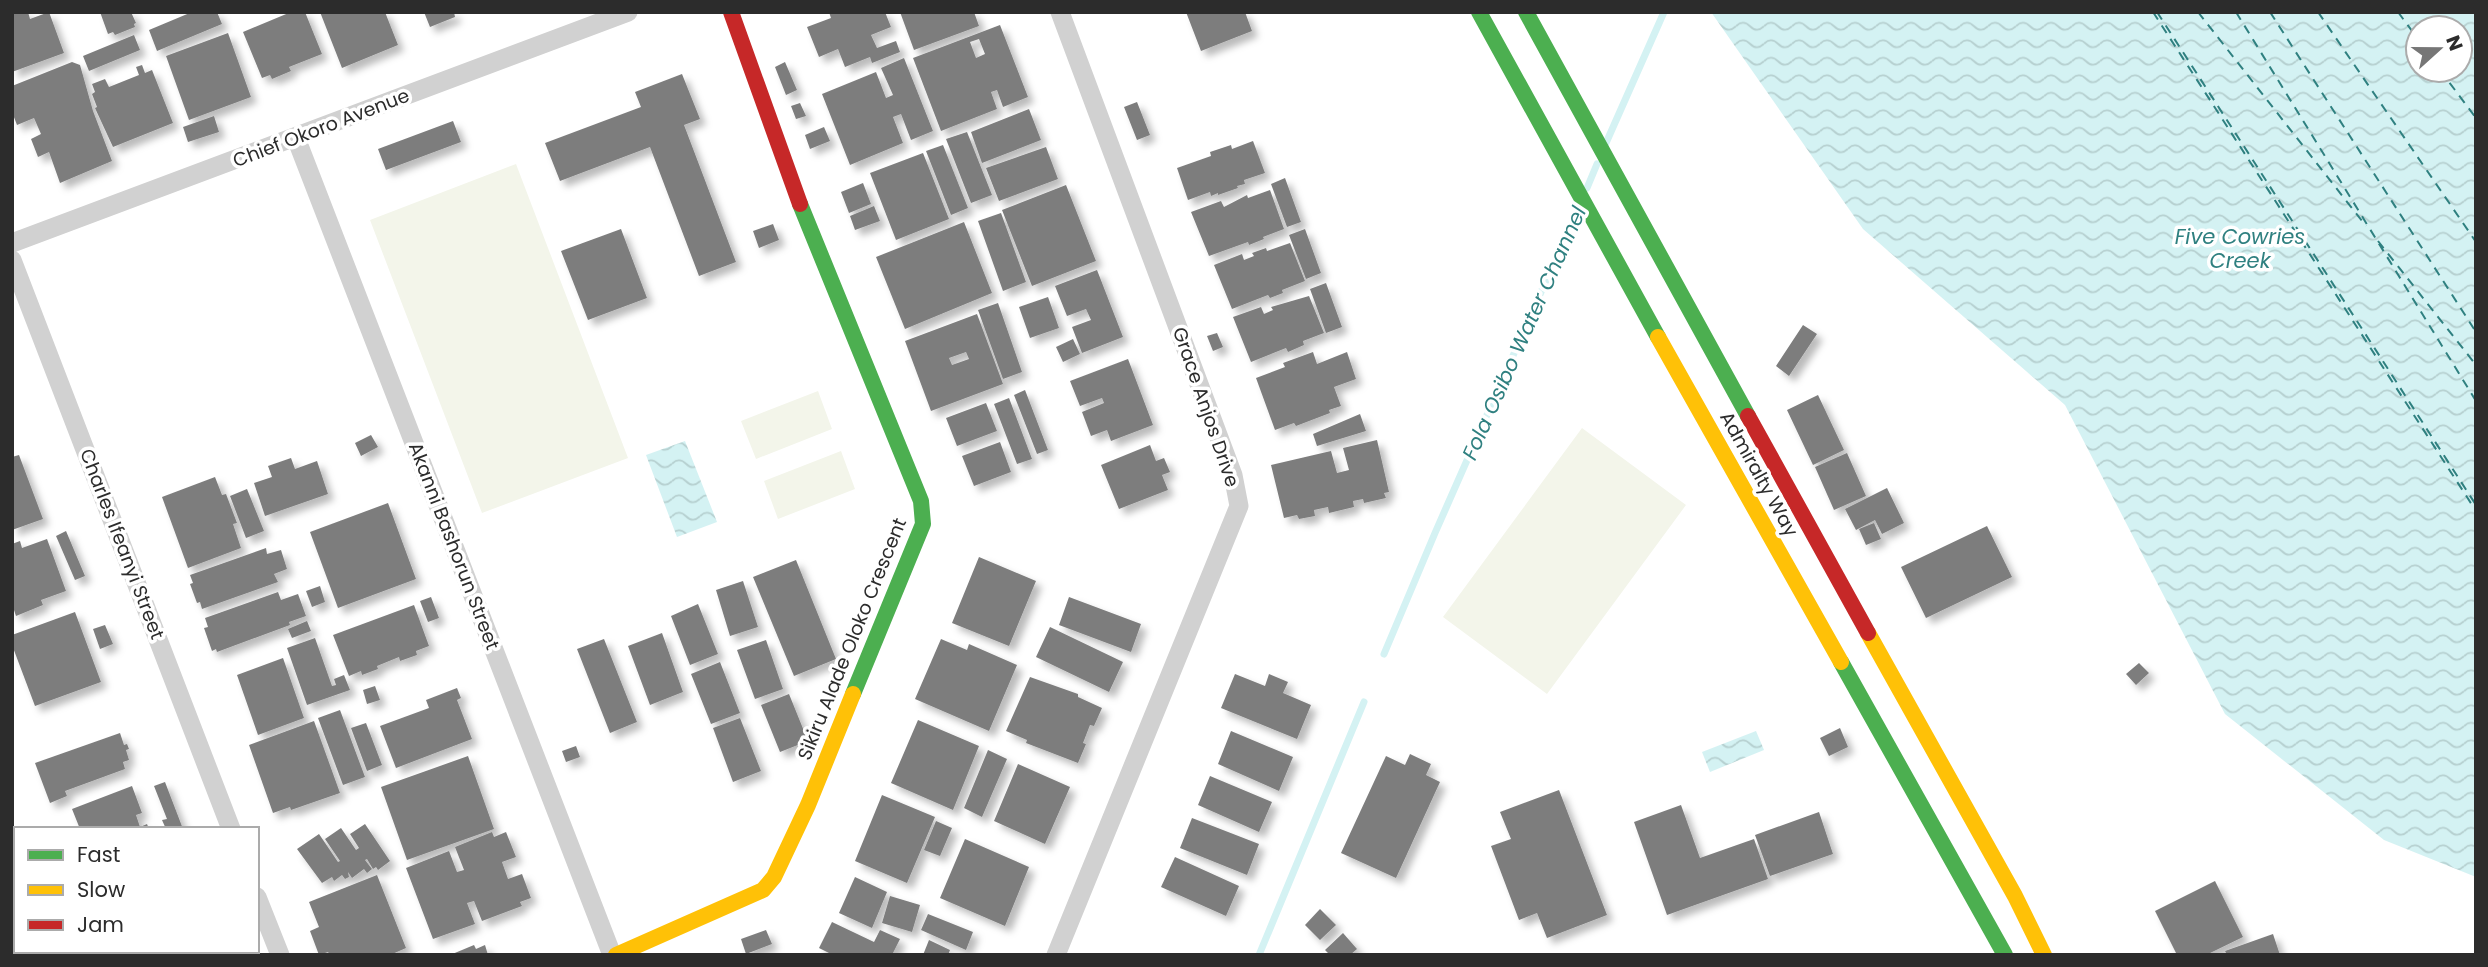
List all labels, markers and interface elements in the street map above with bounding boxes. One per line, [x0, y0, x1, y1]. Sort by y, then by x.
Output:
north arrow [2404, 14, 2474, 84]
text: N [2439, 32, 2470, 55]
street label: Chief Okoro Avenue [229, 82, 413, 174]
water label: Fola Osibo Water Channel [1455, 201, 1593, 464]
water label: Five Cowries Creek [2175, 222, 2305, 275]
street label: Grace Anjos Drive [1166, 323, 1246, 491]
street label: Admiralty Way [1713, 407, 1805, 542]
street label: Akanni Bashorun Street [402, 438, 506, 654]
street label: Charles Ifeanyi Street [73, 445, 171, 643]
street label: Sikiru Alade Oloko Crescent [791, 514, 913, 764]
legend [14, 827, 259, 953]
text: Fast [77, 840, 120, 869]
text: Slow [77, 875, 125, 904]
text: Jam [77, 910, 124, 939]

